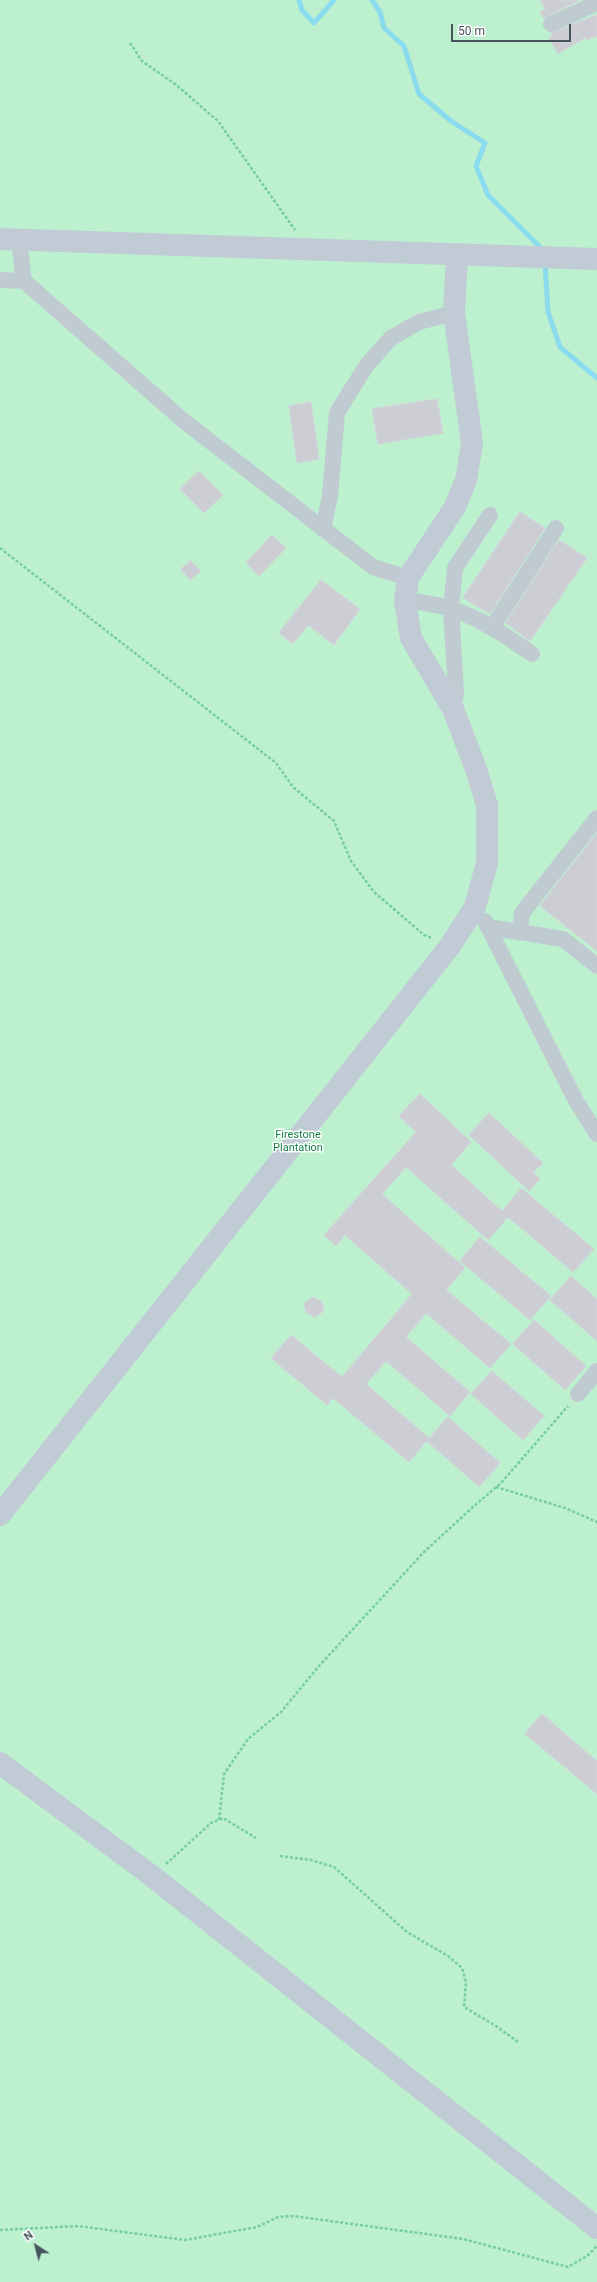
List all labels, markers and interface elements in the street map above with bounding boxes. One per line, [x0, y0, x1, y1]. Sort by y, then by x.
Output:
scale bar [453, 16, 573, 42]
text: 50 m [458, 24, 485, 38]
park label: Firestone Plantation [273, 1128, 323, 1154]
north arrow [16, 2226, 56, 2266]
text: N [22, 2228, 36, 2243]

